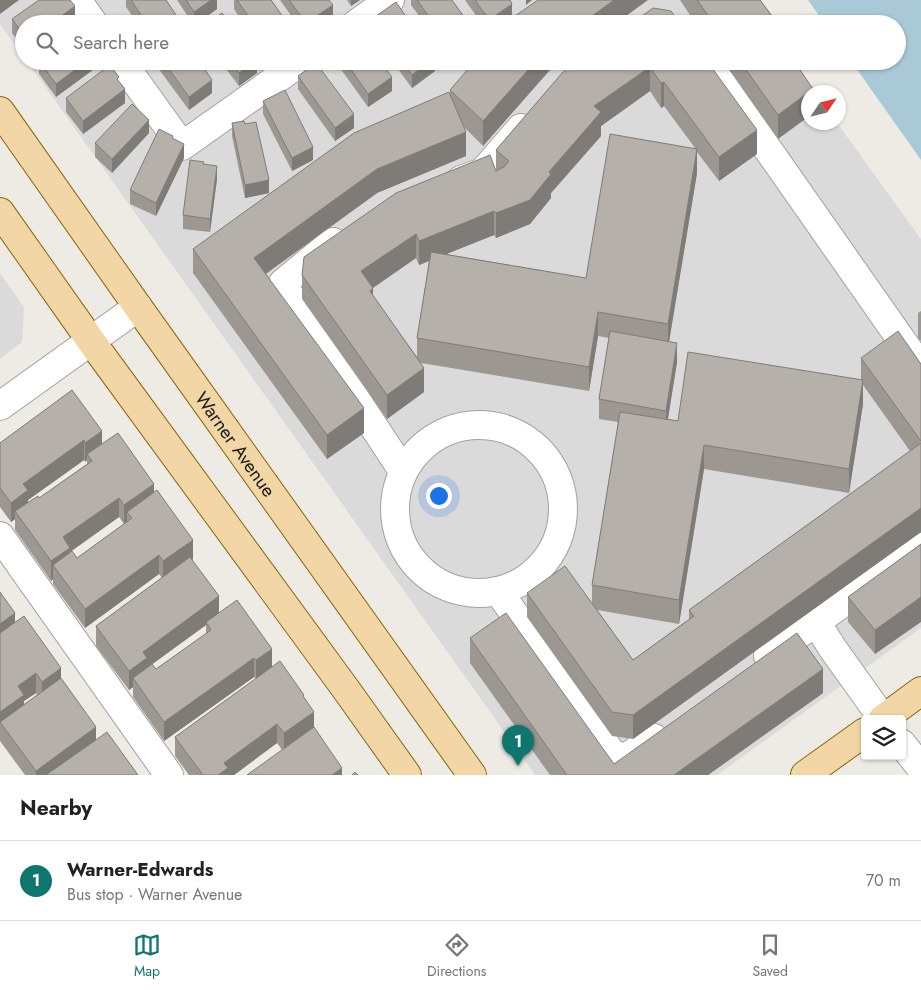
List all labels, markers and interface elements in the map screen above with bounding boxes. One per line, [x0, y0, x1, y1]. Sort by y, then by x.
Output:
search box [15, 15, 906, 70]
icon: search [33, 29, 61, 57]
text: Search here [73, 29, 169, 56]
north arrow [801, 85, 846, 130]
street label: Warner Avenue [188, 386, 282, 503]
your location [426, 483, 452, 509]
map controls [861, 715, 906, 760]
button: layers [861, 715, 906, 760]
pin: 1 [502, 725, 534, 766]
text: Nearby [20, 793, 92, 823]
text: Warner-Edwards [67, 856, 213, 883]
text: 1 [32, 869, 40, 892]
text: 70 m [866, 869, 901, 892]
text: Bus stop · Warner Avenue [67, 883, 242, 906]
tab: Map [133, 931, 161, 981]
tab: Directions [427, 931, 486, 981]
tab: Saved [752, 931, 788, 981]

